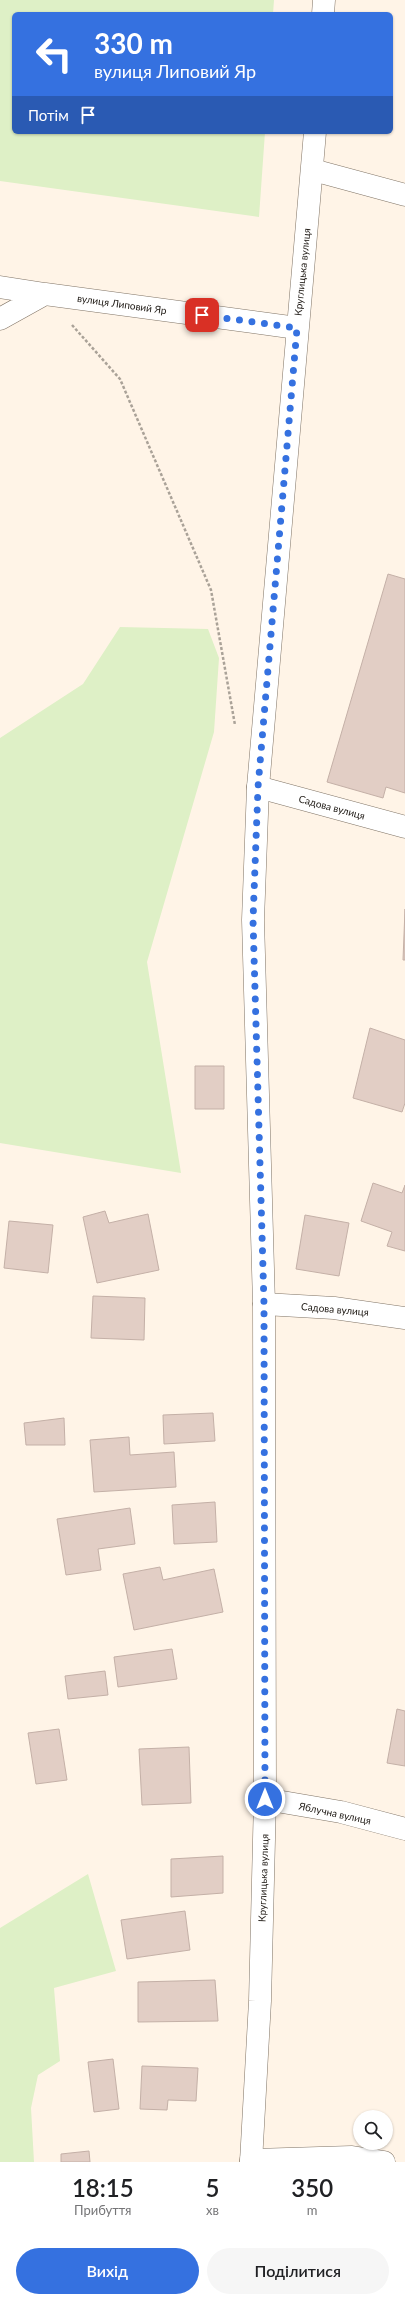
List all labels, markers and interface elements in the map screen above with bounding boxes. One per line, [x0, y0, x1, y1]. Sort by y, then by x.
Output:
text: 330 m [94, 26, 173, 60]
icon: left [28, 28, 80, 80]
text: вулиця Липовий Яр [94, 60, 256, 82]
icon: arrive [77, 104, 99, 126]
text: Потім [28, 106, 69, 124]
street label: Круглицька вулиця [291, 228, 313, 316]
street label: вулиця Липовий Яр [77, 292, 168, 316]
pin [185, 298, 219, 332]
icon: arrive [191, 304, 213, 326]
street label: Садова вулиця [298, 792, 366, 822]
street label: Садова вулиця [301, 1300, 369, 1318]
position arrow [244, 1778, 286, 1820]
street label: Яблучна вулиця [297, 1799, 372, 1827]
street label: Круглицька вулиця [255, 1834, 271, 1922]
map controls [353, 2110, 393, 2150]
button: search [353, 2110, 393, 2150]
text: 18:15 [72, 2173, 134, 2202]
text: 5 [206, 2173, 219, 2202]
text: 350 [291, 2173, 333, 2202]
text: Прибуття [74, 2202, 132, 2218]
text: хв [206, 2202, 219, 2218]
text: m [307, 2202, 318, 2218]
button: Вихід [16, 2248, 199, 2294]
button: Поділитися [207, 2248, 389, 2294]

